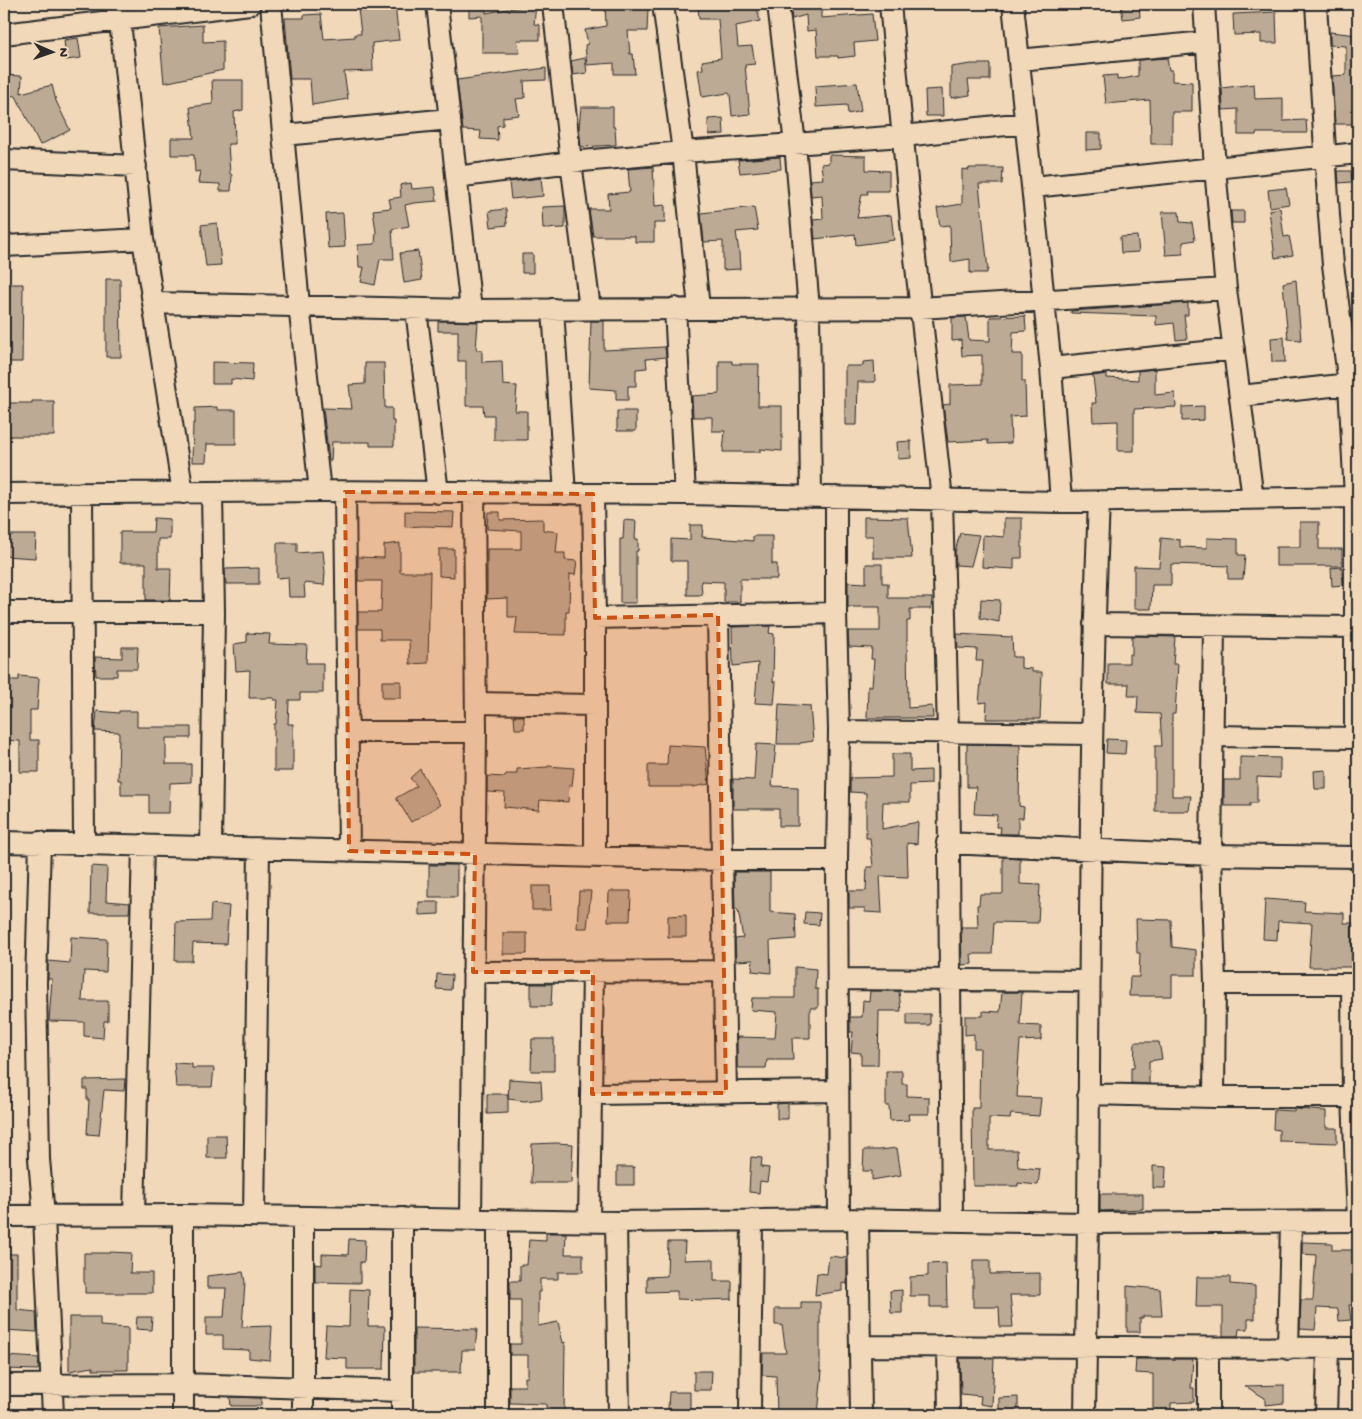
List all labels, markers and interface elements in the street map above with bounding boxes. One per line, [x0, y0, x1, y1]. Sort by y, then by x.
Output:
north arrow [28, 28, 78, 78]
text: N [54, 48, 71, 57]

